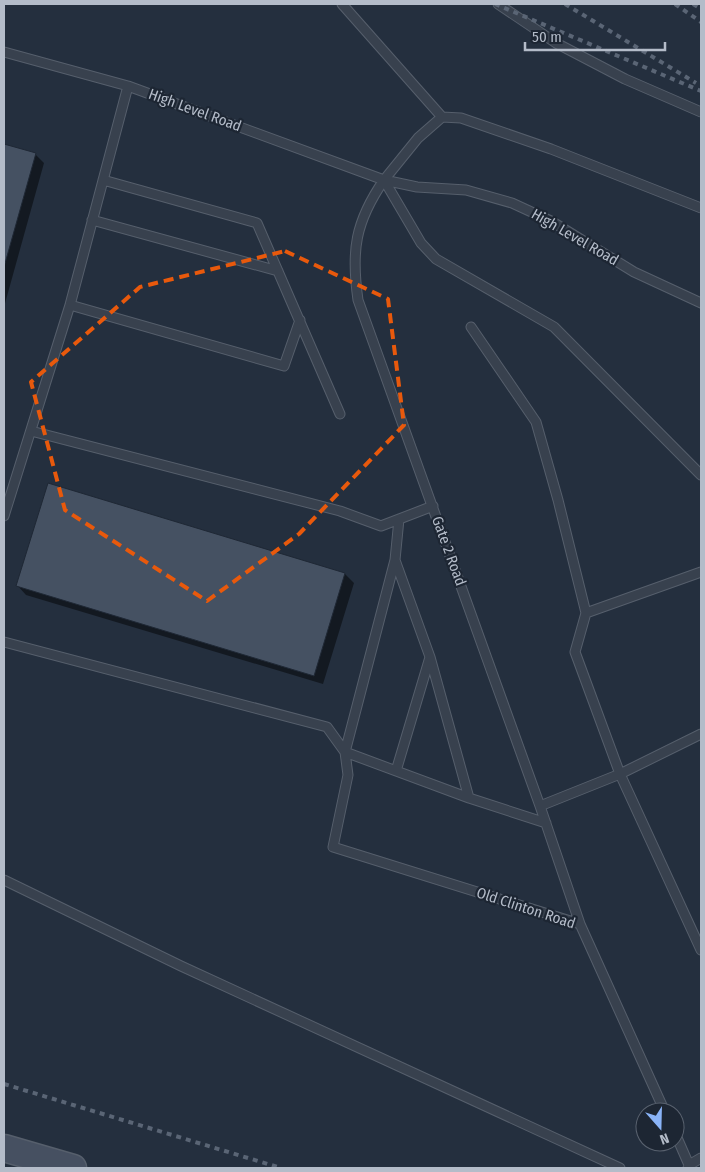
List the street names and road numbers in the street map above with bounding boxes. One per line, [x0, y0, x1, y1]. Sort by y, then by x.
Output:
street label: High Level Road [146, 85, 244, 135]
street label: High Level Road [528, 205, 622, 269]
street label: Gate 2 Road [428, 514, 470, 588]
street label: Old Clinton Road [474, 884, 578, 932]

